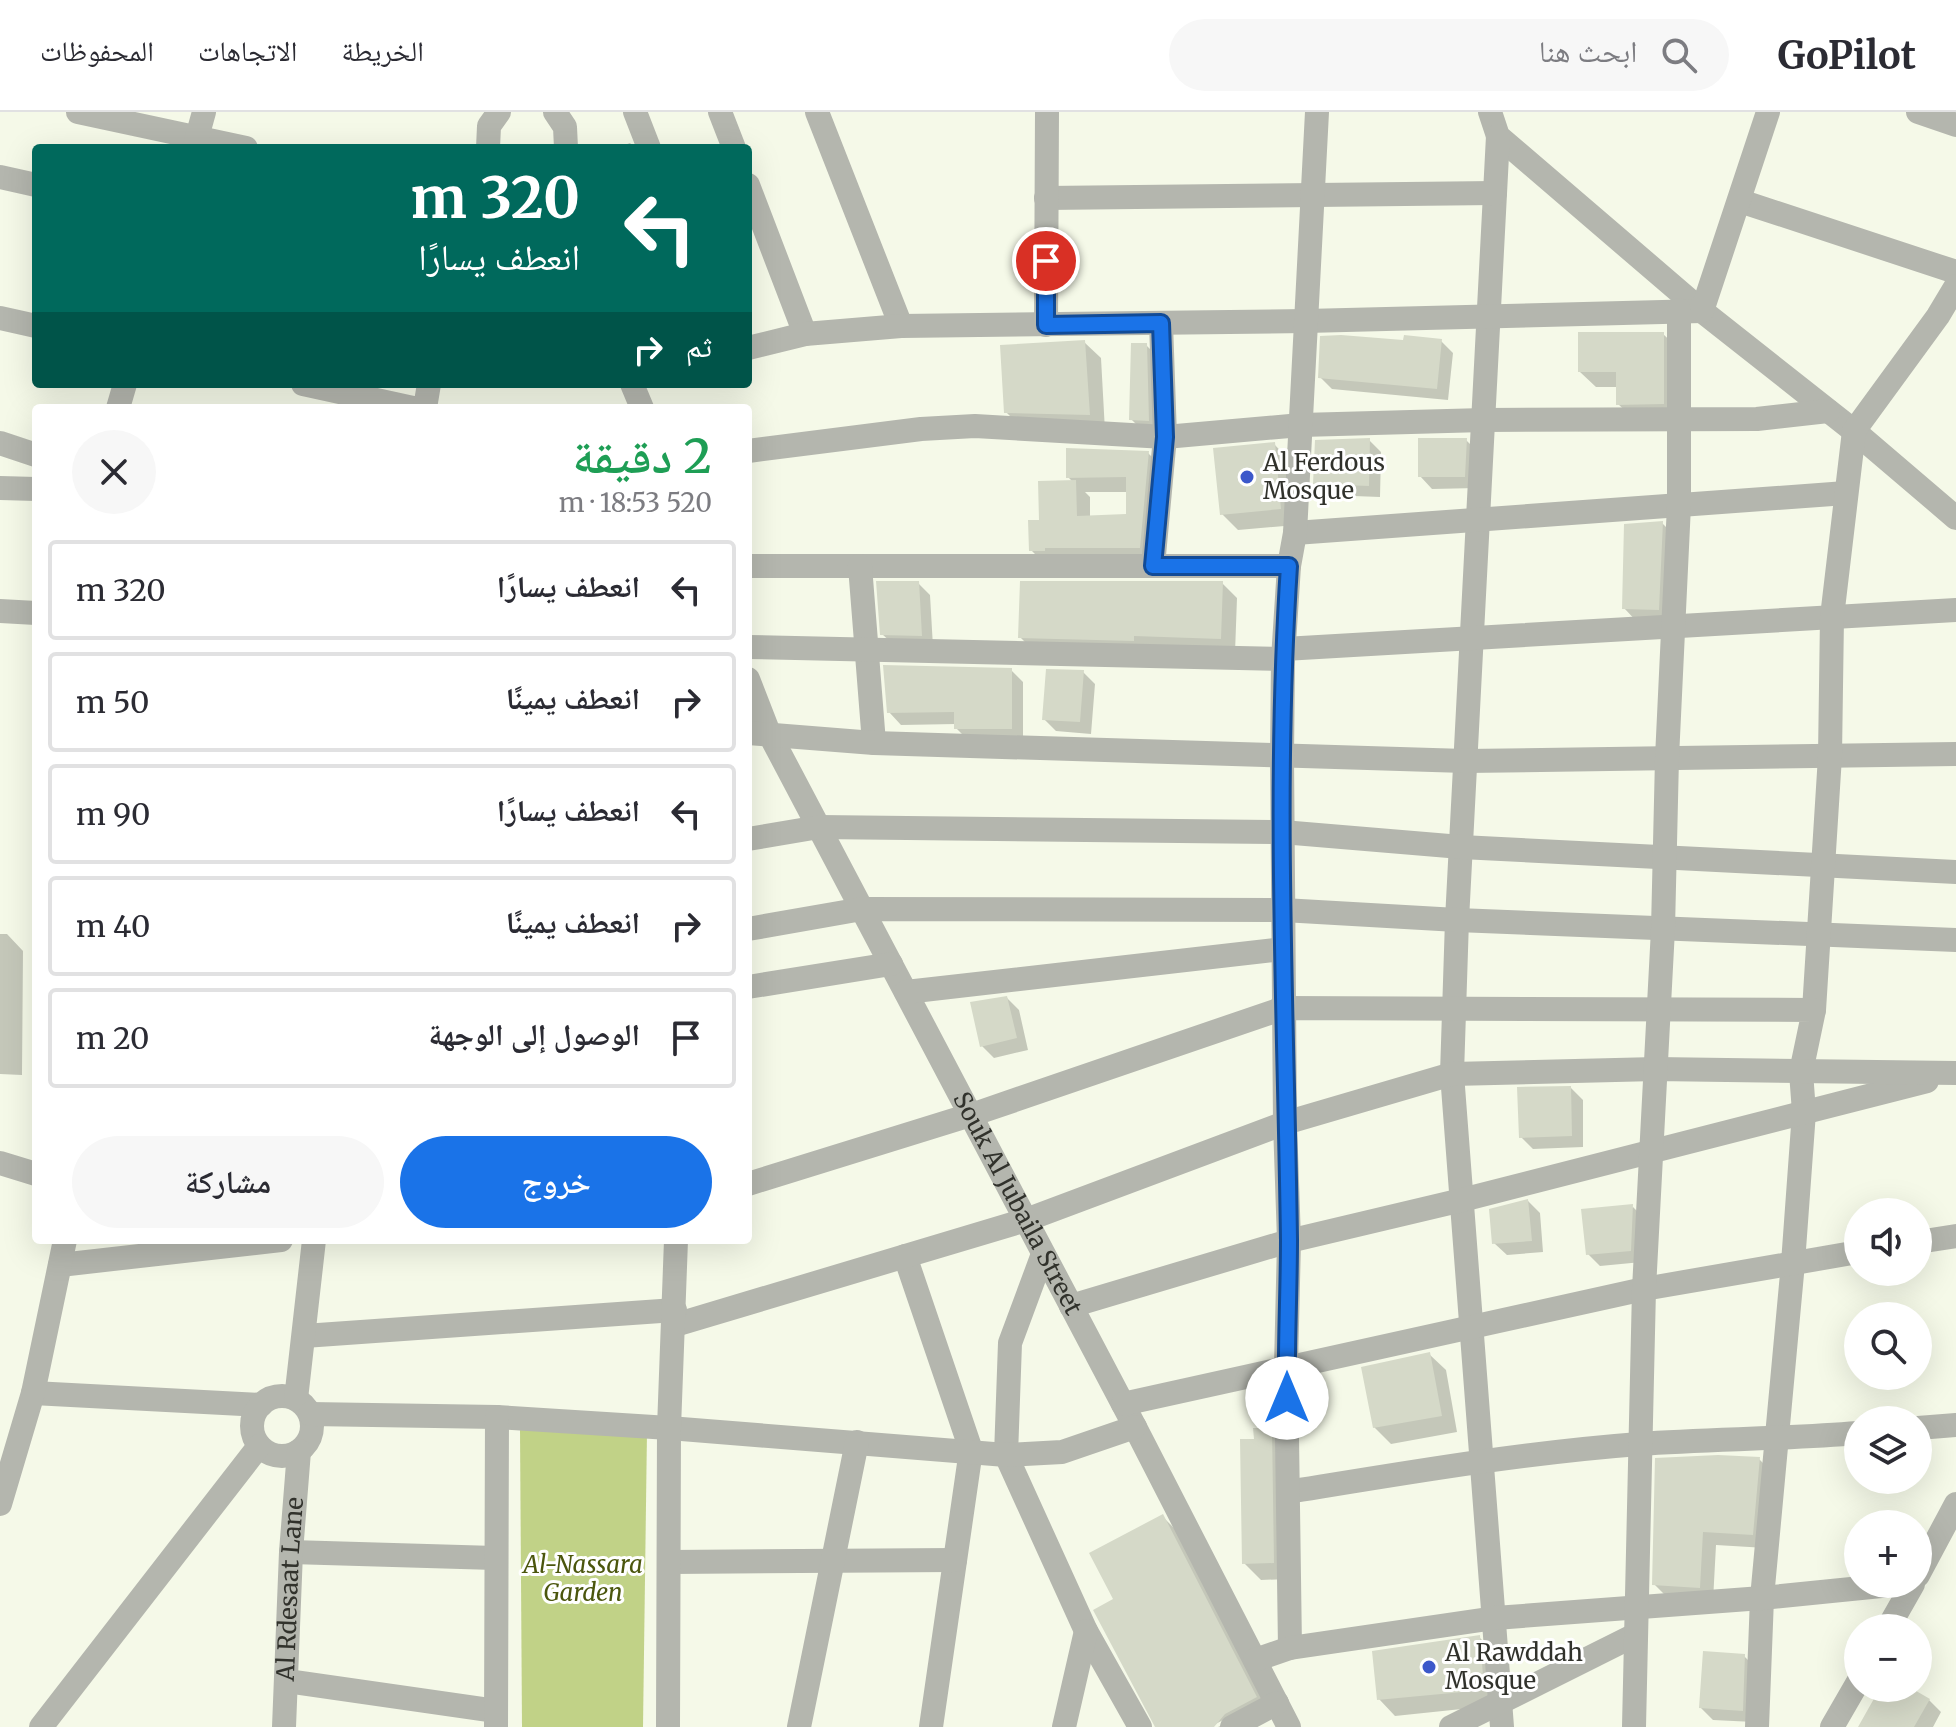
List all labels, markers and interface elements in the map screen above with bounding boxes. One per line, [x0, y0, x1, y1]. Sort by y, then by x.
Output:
search box [1169, 19, 1729, 91]
text: ابحث هنا [1539, 32, 1637, 70]
text: GoPilot [1777, 32, 1916, 79]
text: المحفوظات [40, 33, 154, 69]
text: الاتجاهات [198, 33, 297, 69]
text: الخريطة [341, 33, 424, 69]
icon: search [1657, 33, 1701, 77]
text: 320 m [411, 163, 580, 233]
icon: left [608, 176, 712, 280]
pin [1012, 227, 1080, 295]
text: انعطف يسارًا [418, 235, 580, 280]
icon: arrive [1024, 239, 1068, 283]
text: ثم [686, 327, 712, 365]
icon: right [626, 328, 670, 372]
text: 2 دقيقة [572, 426, 712, 486]
button: close [72, 430, 156, 514]
place label: Al Ferdous Mosque [1262, 447, 1385, 506]
marker: Al Ferdous Mosque [1238, 468, 1256, 486]
text: 520 m · 18:53 [559, 486, 712, 519]
text: انعطف يسارًا [497, 567, 640, 605]
icon: left [664, 568, 708, 612]
text: 320 m [76, 571, 166, 609]
text: انعطف يمينًا [506, 679, 640, 717]
icon: right [664, 680, 708, 724]
text: 50 m [76, 683, 149, 721]
text: انعطف يسارًا [497, 791, 640, 829]
icon: left [664, 792, 708, 836]
text: 90 m [76, 795, 150, 833]
text: انعطف يمينًا [506, 903, 640, 941]
icon: right [664, 904, 708, 948]
text: 40 m [76, 907, 150, 945]
text: الوصول إلى الوجهة [429, 1015, 640, 1053]
icon: arrive [664, 1016, 708, 1060]
text: 20 m [76, 1019, 149, 1057]
street label: Souk Al Jubaila Street [946, 1087, 1089, 1321]
button: مشاركة [72, 1136, 384, 1228]
button: خروج [400, 1136, 712, 1228]
map controls [1844, 1198, 1932, 1702]
button: sound [1844, 1198, 1932, 1286]
button: search [1844, 1302, 1932, 1390]
position arrow [1245, 1356, 1329, 1440]
button: layers [1844, 1406, 1932, 1494]
street label: Al Rdesaat Lane [270, 1496, 310, 1683]
button: + [1844, 1510, 1932, 1598]
park label: Al-Nassara Garden [521, 1549, 643, 1608]
button: − [1844, 1614, 1932, 1702]
place label: Al Rawddah Mosque [1444, 1637, 1583, 1696]
marker: Al Rawddah Mosque [1420, 1658, 1438, 1676]

